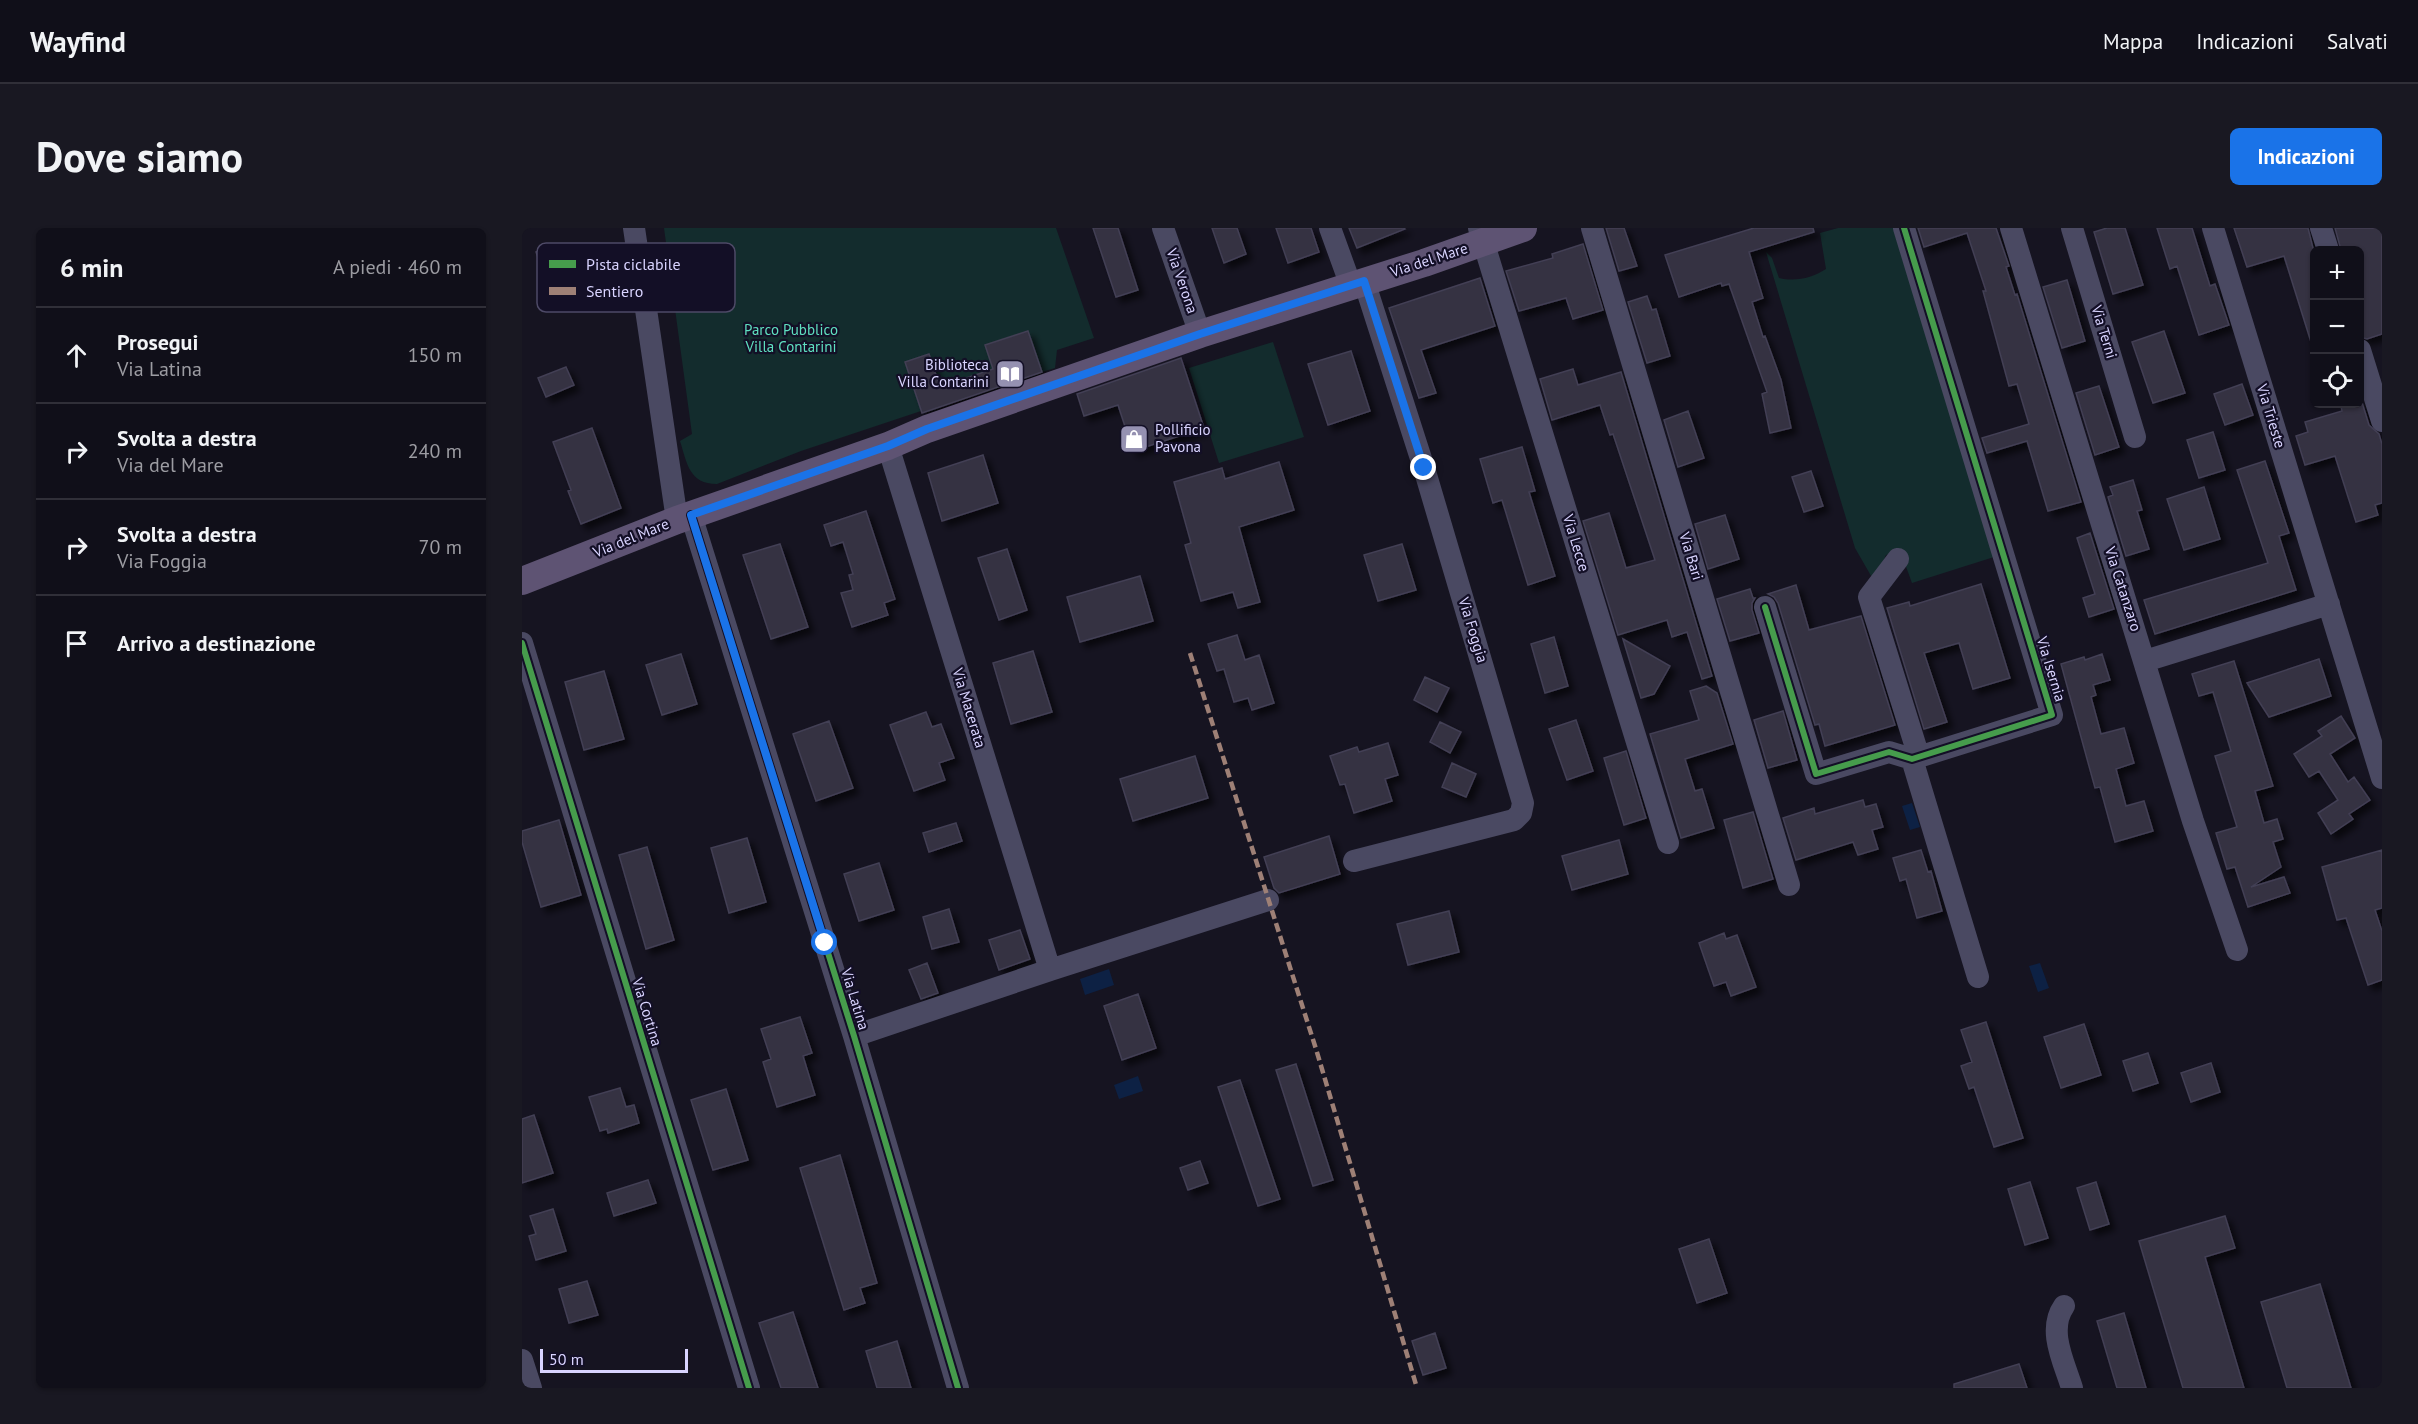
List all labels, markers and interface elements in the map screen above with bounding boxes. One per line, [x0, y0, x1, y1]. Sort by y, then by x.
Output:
text: Wayfind [30, 23, 126, 60]
text: Mappa [2103, 28, 2163, 55]
text: Indicazioni [2196, 28, 2294, 55]
text: Salvati [2327, 28, 2388, 55]
button: Indicazioni [2230, 128, 2382, 185]
text: Dove siamo [36, 129, 243, 184]
street label: Via del Mare [1387, 238, 1470, 281]
legend [537, 243, 735, 312]
street label: Via Verona [1162, 245, 1202, 316]
map controls [2310, 246, 2364, 408]
button: + [2310, 246, 2364, 300]
text: 6 min [60, 251, 123, 284]
text: A piedi · 460 m [333, 254, 462, 280]
text: Pista ciclabile [586, 254, 681, 274]
text: Sentiero [586, 281, 643, 301]
button: − [2310, 300, 2364, 354]
street label: Via Terni [2087, 302, 2122, 361]
park label: Parco Pubblico Villa Contarini [744, 320, 838, 356]
text: Prosegui [117, 328, 198, 356]
icon: ahead [60, 339, 93, 372]
text: 150 m [408, 342, 462, 368]
button: locate [2310, 354, 2364, 408]
place label: Biblioteca Villa Contarini [897, 355, 989, 391]
text: Via Latina [117, 356, 202, 382]
library icon: Biblioteca Villa Contarini [994, 358, 1026, 390]
street label: Via Trieste [2252, 381, 2290, 450]
place label: Pollificio Pavona [1155, 420, 1211, 456]
shop icon: Pollificio Pavona [1118, 423, 1150, 455]
text: Svolta a destra [117, 424, 257, 452]
icon: right [60, 435, 93, 468]
text: 240 m [408, 438, 462, 464]
text: Via del Mare [117, 452, 224, 478]
route end [1410, 454, 1436, 480]
street label: Via Lecce [1559, 511, 1594, 574]
street label: Via del Mare [589, 514, 672, 562]
text: Svolta a destra [117, 520, 257, 548]
street label: Via Bari [1675, 529, 1708, 582]
icon: right [60, 531, 93, 564]
text: 70 m [419, 534, 462, 560]
street label: Via Catanzaro [2101, 543, 2146, 634]
text: Via Foggia [117, 548, 207, 574]
street label: Via Foggia [1454, 594, 1492, 665]
icon: arrive [60, 627, 93, 660]
text: Arrivo a destinazione [117, 629, 316, 657]
street label: Via Isernia [2032, 633, 2070, 704]
street label: Via Macerata [948, 665, 991, 750]
route start [811, 929, 837, 955]
street label: Via Latina [837, 965, 874, 1032]
street label: Via Cortina [628, 974, 667, 1048]
scale bar [540, 1346, 688, 1374]
text: 50 m [549, 1349, 584, 1369]

